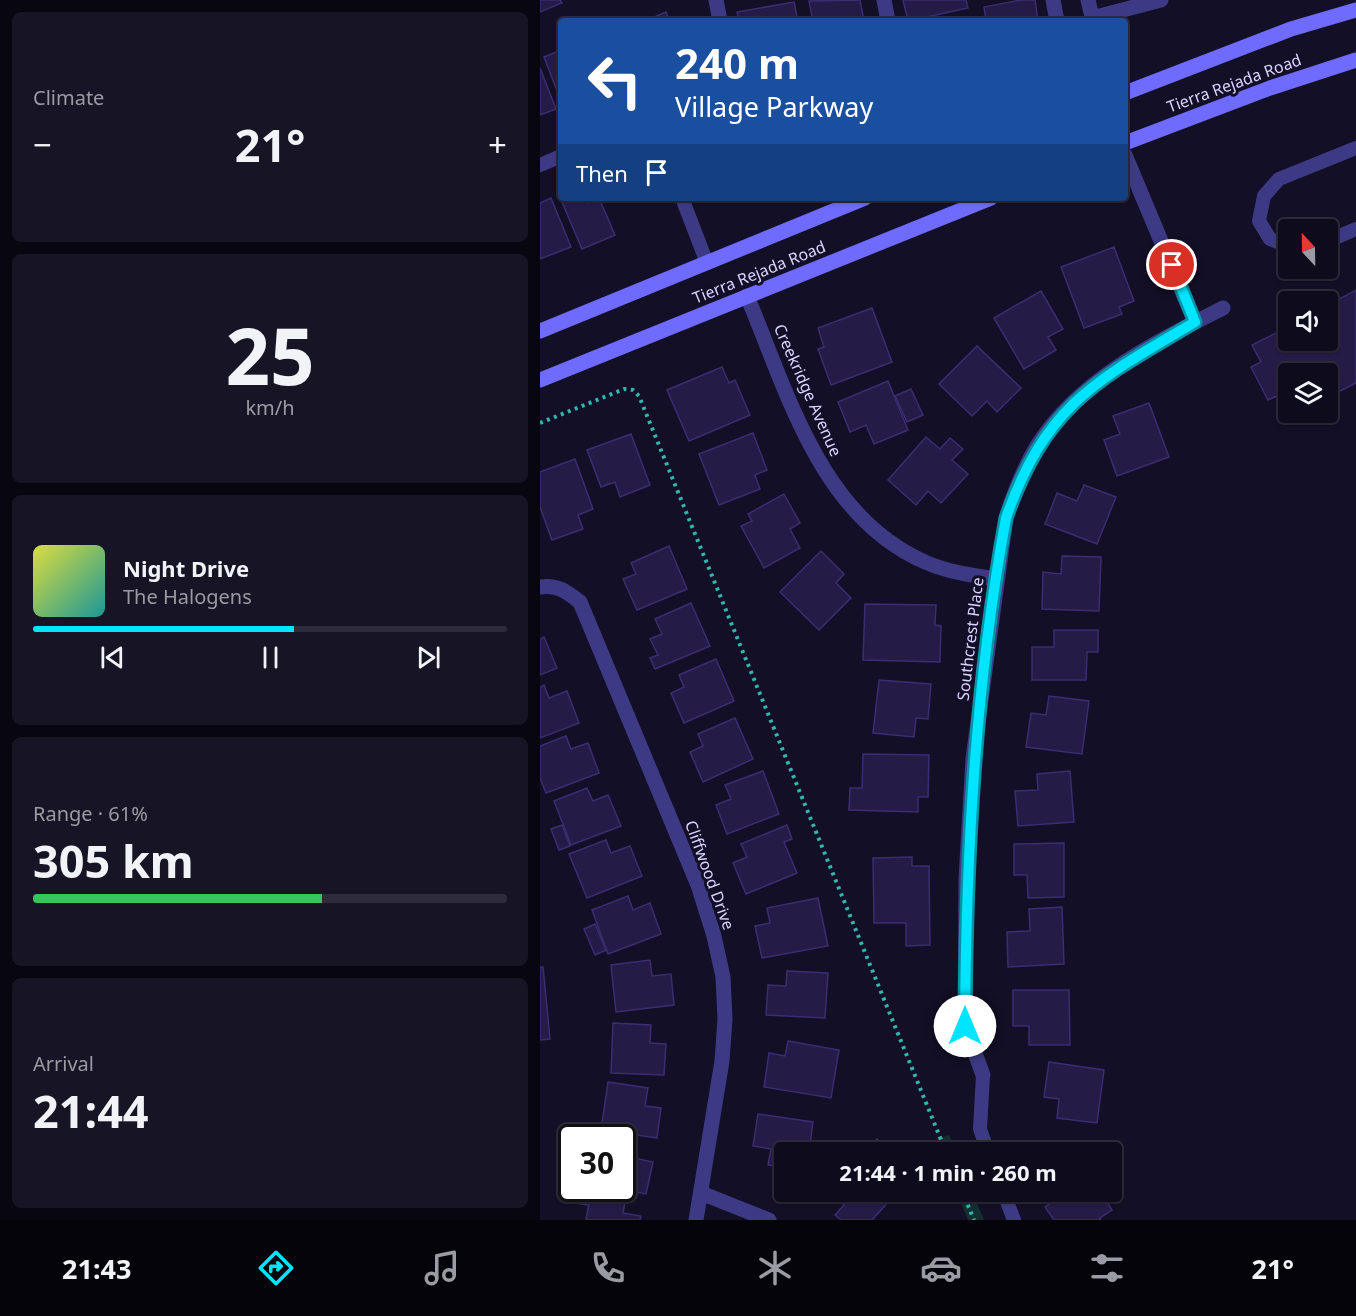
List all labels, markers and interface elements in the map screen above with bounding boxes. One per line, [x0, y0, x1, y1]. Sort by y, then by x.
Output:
text: 240 m [675, 34, 799, 91]
icon: left [576, 42, 654, 120]
street label: Tierra Rejada Road [1164, 48, 1304, 118]
text: Climate [33, 84, 104, 111]
text: Village Parkway [675, 88, 873, 125]
text: 21° [235, 114, 305, 175]
text: − [33, 122, 52, 167]
text: + [488, 122, 507, 167]
icon: arrive [640, 156, 673, 189]
text: Then [576, 158, 628, 188]
north arrow [1278, 219, 1338, 279]
map controls [1278, 219, 1338, 423]
street label: Tierra Rejada Road [689, 235, 829, 309]
pin [1146, 239, 1197, 290]
icon: arrive [1155, 248, 1188, 281]
button: sound [1278, 291, 1338, 351]
text: 25 [225, 302, 315, 408]
street label: Creekridge Avenue [769, 320, 847, 460]
button: layers [1278, 363, 1338, 423]
text: km/h [245, 394, 295, 421]
text: Night Drive [123, 553, 249, 583]
street label: Southcrest Place [952, 576, 988, 702]
text: The Halogens [123, 583, 252, 610]
icon: previous [96, 641, 129, 674]
icon: pause [254, 641, 287, 674]
icon: next [412, 641, 445, 674]
text: Range · 61% [33, 800, 148, 827]
street label: Cliffwood Drive [680, 817, 740, 933]
text: 305 km [33, 830, 194, 891]
position arrow [933, 994, 997, 1058]
text: Arrival [33, 1050, 94, 1077]
text: 21:44 [33, 1080, 149, 1141]
speed limit sign: 30 [558, 1124, 636, 1202]
text: 21:44 · 1 min · 260 m [839, 1157, 1057, 1187]
icon: directions [255, 1247, 297, 1289]
icon: music [421, 1247, 463, 1289]
icon: phone [587, 1247, 629, 1289]
icon: climate [754, 1247, 796, 1289]
icon: car [920, 1247, 962, 1289]
icon: filters [1086, 1247, 1128, 1289]
text: 21:43 [62, 1250, 131, 1287]
text: 21° [1252, 1250, 1294, 1287]

